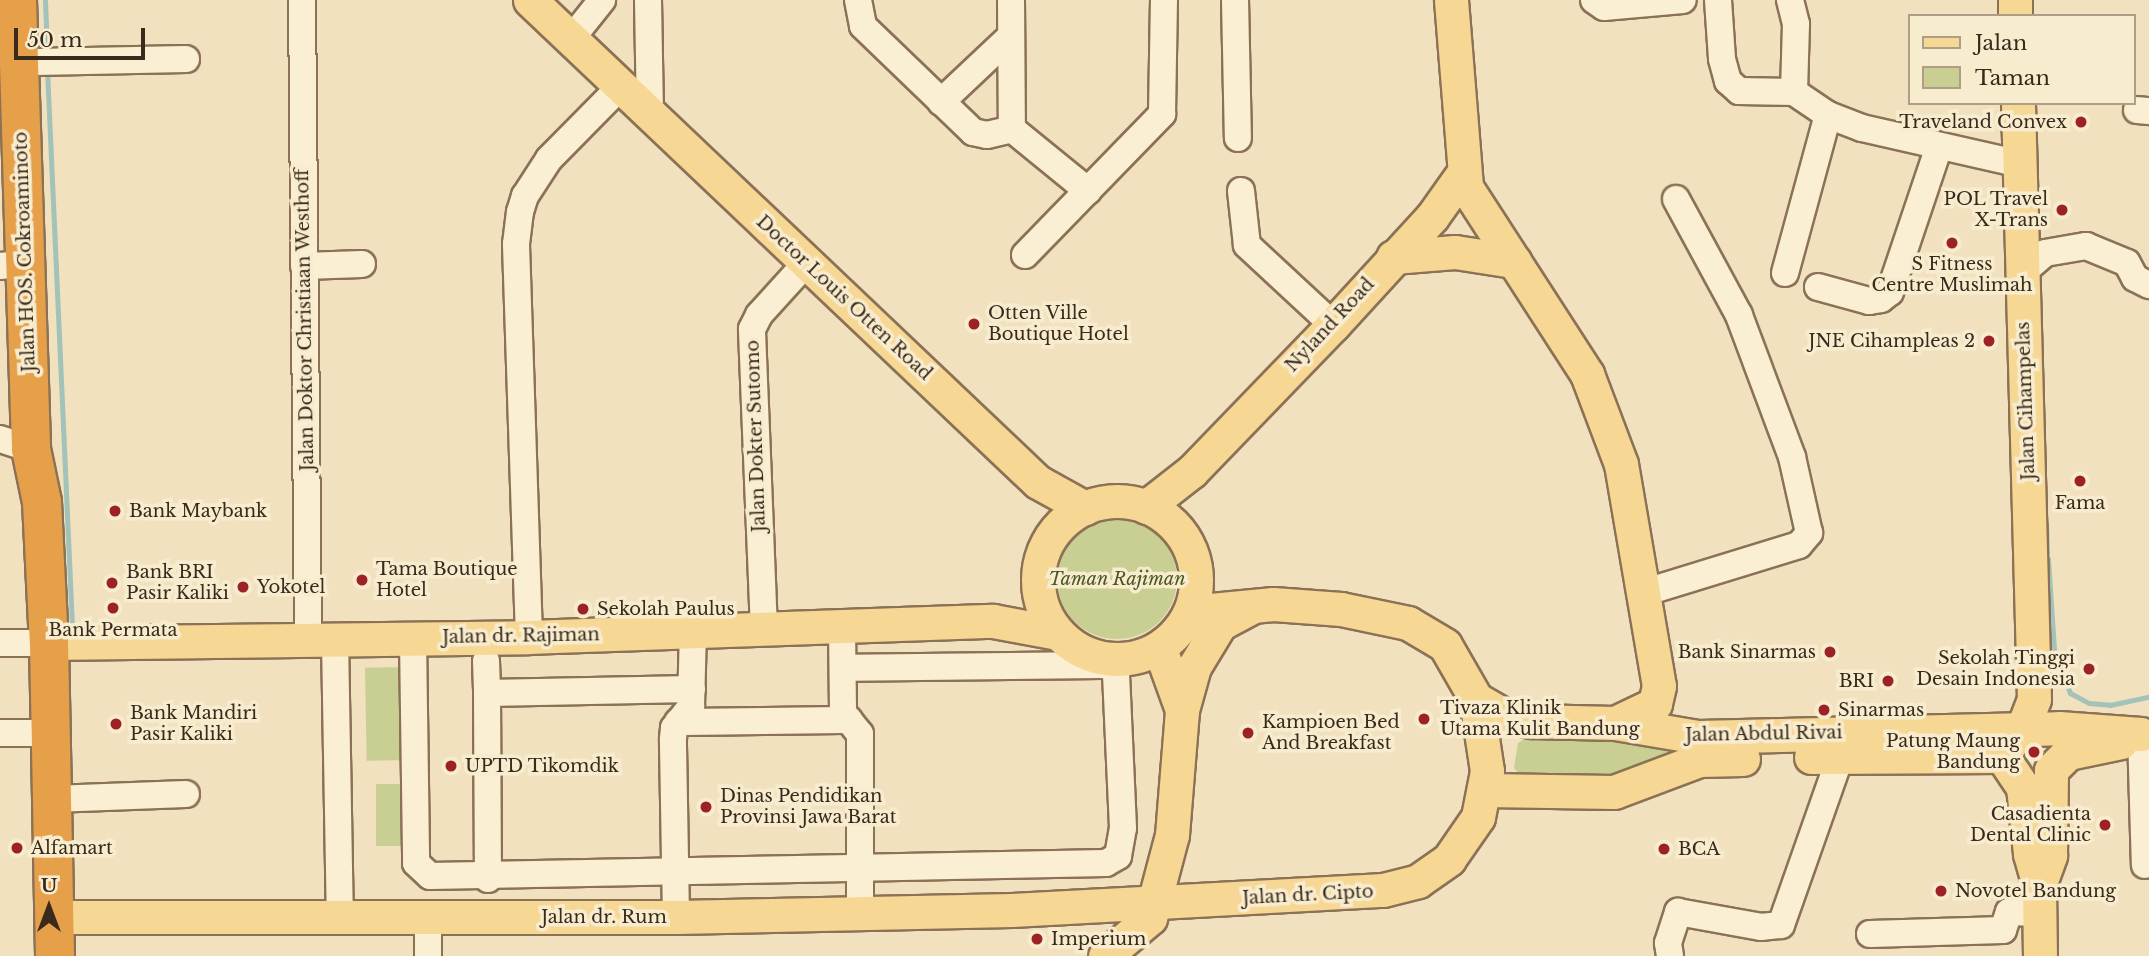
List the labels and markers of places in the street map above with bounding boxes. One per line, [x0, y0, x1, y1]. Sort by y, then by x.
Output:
place label: Traveland Convex [1899, 111, 2067, 133]
marker: Traveland Convex [2073, 114, 2089, 130]
place label: POL Travel X-Trans [1942, 189, 2048, 232]
marker: POL Travel X-Trans [2054, 202, 2070, 218]
marker: S Fitness Centre Muslimah [1944, 235, 1960, 251]
place label: S Fitness Centre Muslimah [1872, 254, 2032, 296]
place label: Otten Ville Boutique Hotel [988, 303, 1129, 346]
marker: Otten Ville Boutique Hotel [966, 316, 982, 332]
place label: JNE Cihampleas 2 [1808, 330, 1975, 352]
marker: JNE Cihampleas 2 [1981, 333, 1997, 349]
marker: Fama [2072, 473, 2088, 489]
place label: Fama [2055, 492, 2105, 514]
place label: Bank Maybank [129, 500, 267, 522]
marker: Bank Maybank [107, 503, 123, 519]
place label: Tama Boutique Hotel [376, 559, 518, 602]
place label: Bank BRI Pasir Kaliki [126, 562, 229, 604]
marker: Tama Boutique Hotel [354, 572, 370, 588]
marker: Bank BRI Pasir Kaliki [104, 575, 120, 591]
place label: Yokotel [257, 576, 325, 598]
marker: Yokotel [235, 579, 251, 595]
place label: Sekolah Paulus [597, 598, 735, 620]
marker: Bank Permata [105, 600, 121, 616]
marker: Sekolah Paulus [575, 601, 591, 617]
place label: Bank Permata [48, 619, 178, 641]
place label: Bank Sinarmas [1677, 641, 1816, 663]
marker: Bank Sinarmas [1822, 644, 1838, 660]
place label: Sekolah Tinggi Desain Indonesia [1916, 648, 2075, 690]
marker: Sekolah Tinggi Desain Indonesia [2081, 661, 2097, 677]
place label: BRI [1839, 670, 1874, 692]
marker: BRI [1880, 673, 1896, 689]
place label: Tivaza Klinik Utama Kulit Bandung [1440, 698, 1640, 740]
place label: Sinarmas [1838, 699, 1924, 721]
marker: Sinarmas [1816, 702, 1832, 718]
place label: Bank Mandiri Pasir Kaliki [130, 703, 257, 746]
marker: Tivaza Klinik Utama Kulit Bandung [1414, 709, 1434, 729]
place label: Kampioen Bed And Breakfast [1262, 712, 1400, 754]
marker: Bank Mandiri Pasir Kaliki [108, 716, 124, 732]
marker: Kampioen Bed And Breakfast [1240, 725, 1256, 741]
place label: Patung Maung Bandung [1886, 731, 2020, 774]
marker: Patung Maung Bandung [2026, 744, 2042, 760]
place label: UPTD Tikomdik [465, 755, 619, 777]
marker: UPTD Tikomdik [443, 758, 459, 774]
place label: Dinas Pendidikan Provinsi Jawa Barat [720, 786, 897, 828]
marker: Dinas Pendidikan Provinsi Jawa Barat [698, 799, 714, 815]
place label: Casadienta Dental Clinic [1970, 804, 2091, 846]
marker: Casadienta Dental Clinic [2097, 817, 2113, 833]
place label: Alfamart [31, 837, 113, 859]
place label: BCA [1678, 838, 1720, 860]
marker: Alfamart [9, 840, 25, 856]
marker: BCA [1656, 841, 1672, 857]
place label: Novotel Bandung [1955, 880, 2116, 902]
marker: Novotel Bandung [1933, 883, 1949, 899]
place label: Imperium [1051, 928, 1146, 950]
marker: Imperium [1029, 931, 1045, 947]

